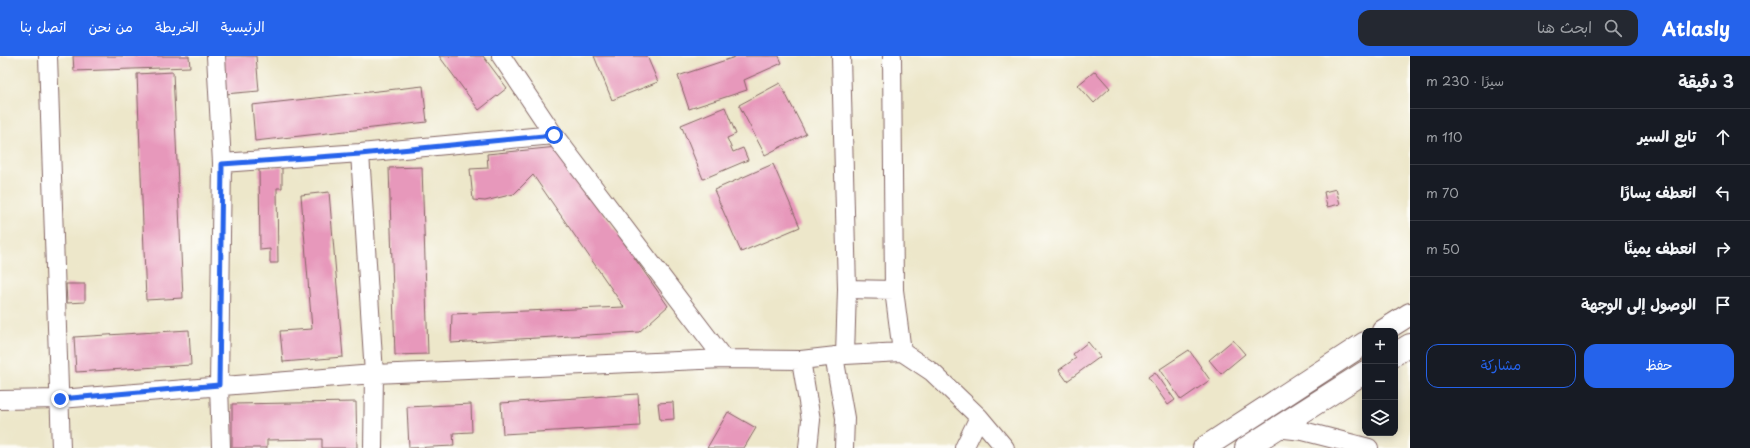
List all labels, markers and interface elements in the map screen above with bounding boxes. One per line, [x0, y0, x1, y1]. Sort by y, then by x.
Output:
search box [1358, 10, 1638, 46]
text: Atlasly [1662, 14, 1730, 42]
text: ابحث هنا [1537, 15, 1592, 38]
text: اتصل بنا [20, 16, 66, 37]
text: من نحن [88, 16, 133, 37]
text: الخريطة [155, 16, 199, 37]
text: الرئيسية [221, 16, 265, 37]
icon: search [1602, 17, 1624, 39]
text: 3 دقيقة [1678, 68, 1734, 94]
text: سيرًا · 230 m [1426, 71, 1504, 90]
text: تابع السير [1638, 124, 1696, 147]
route start [545, 126, 563, 144]
icon: ahead [1712, 126, 1734, 148]
text: 110 m [1426, 127, 1462, 146]
text: انعطف يسارًا [1620, 180, 1696, 203]
icon: left [1712, 182, 1734, 204]
text: 70 m [1426, 183, 1459, 202]
text: انعطف يمينًا [1624, 236, 1696, 259]
icon: right [1712, 238, 1734, 260]
text: 50 m [1426, 239, 1460, 258]
text: الوصول إلى الوجهة [1581, 292, 1696, 315]
icon: arrive [1712, 294, 1734, 316]
map controls [1362, 328, 1398, 436]
button: + [1362, 328, 1398, 364]
button: مشاركة [1426, 344, 1576, 388]
button: حفظ [1584, 344, 1734, 388]
button: − [1362, 364, 1398, 400]
route end [51, 390, 69, 408]
button: layers [1362, 400, 1398, 436]

